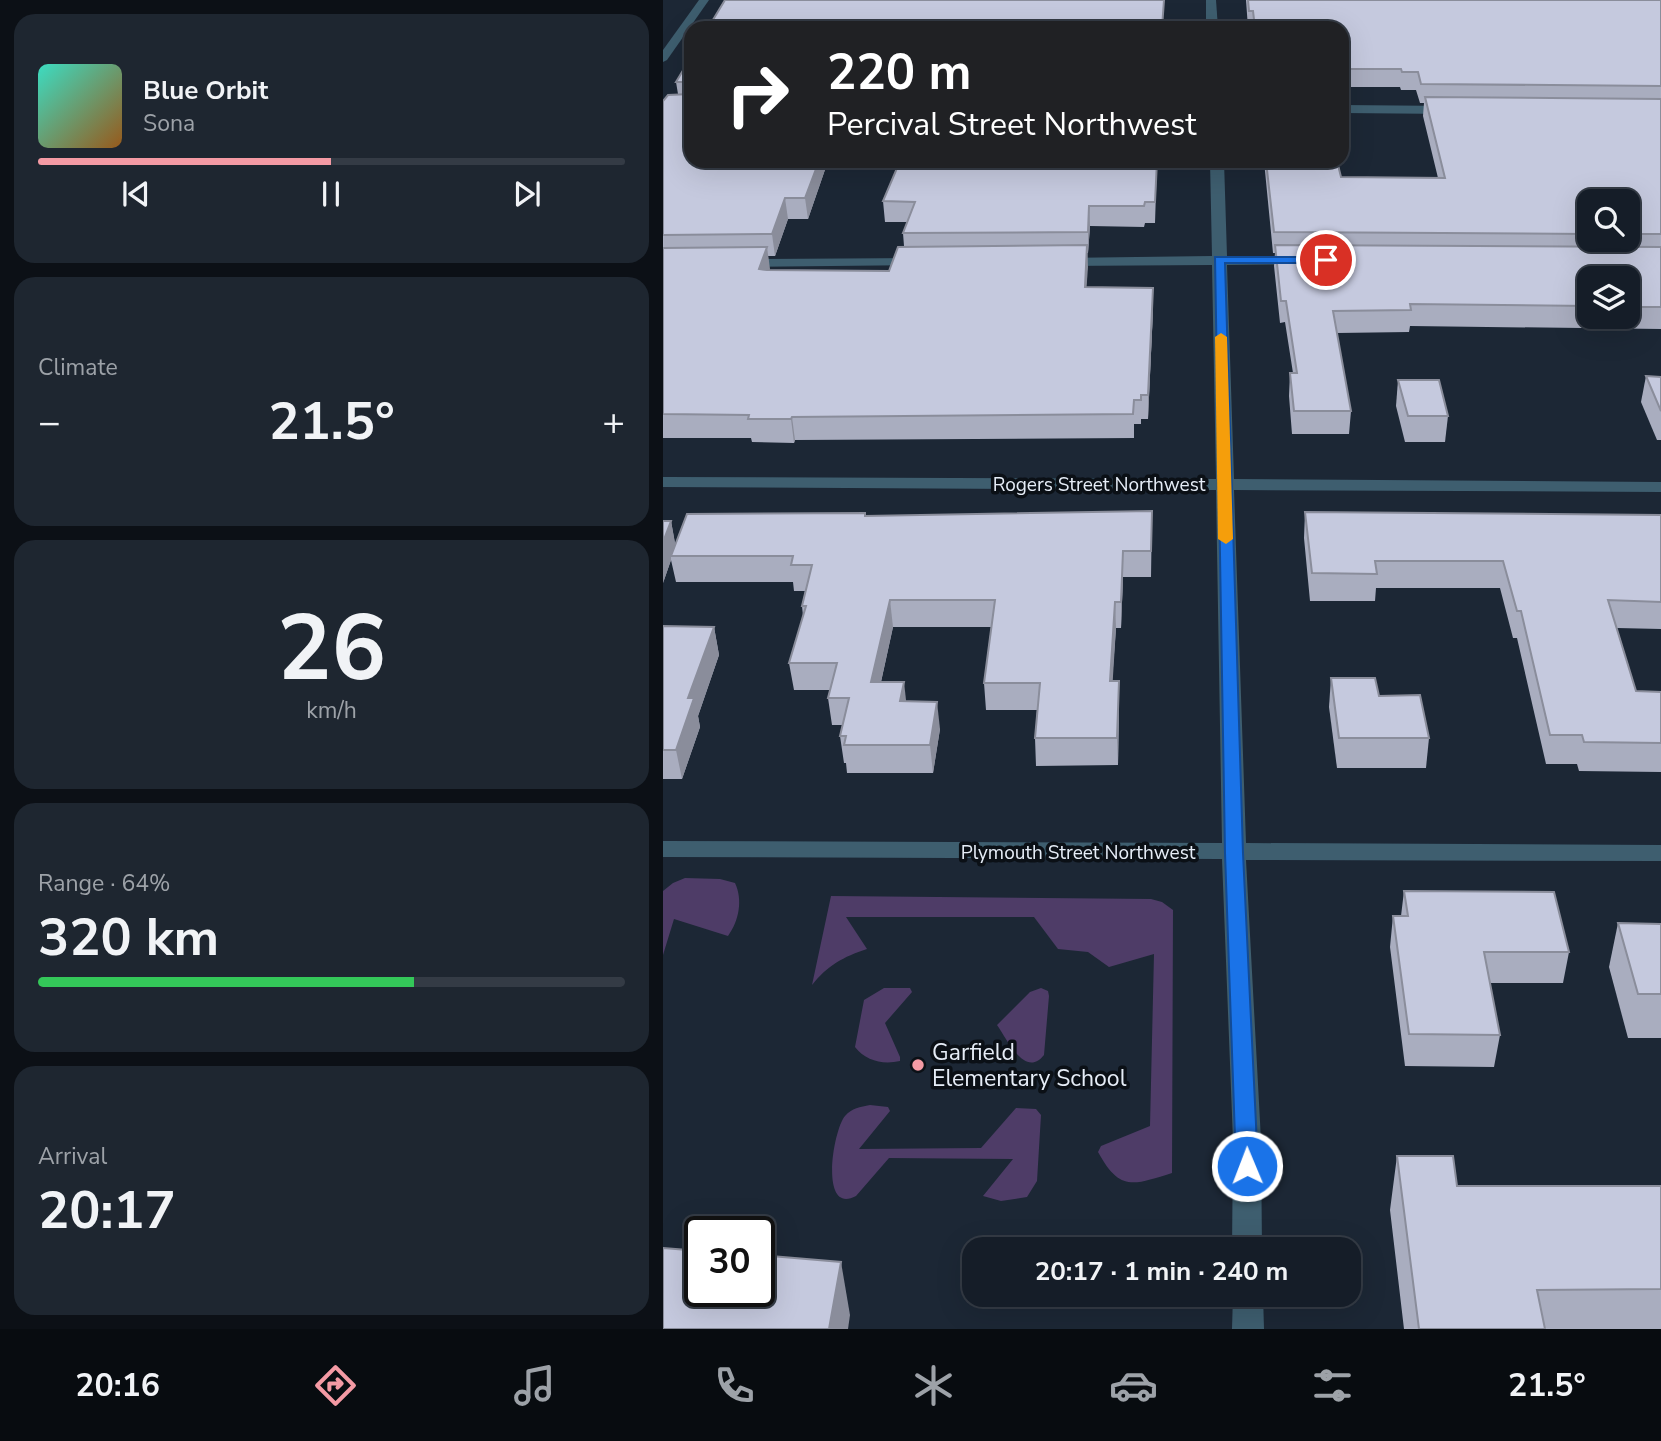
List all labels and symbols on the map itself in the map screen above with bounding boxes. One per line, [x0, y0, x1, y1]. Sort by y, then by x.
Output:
pin [1296, 230, 1356, 290]
street label: Rogers Street Northwest [993, 472, 1206, 498]
street label: Plymouth Street Northwest [961, 840, 1196, 866]
place label: Garfield Elementary School [932, 1037, 1127, 1094]
marker: Garfield Elementary School [910, 1057, 926, 1073]
position arrow [1210, 1129, 1284, 1203]
speed limit sign: 30 [684, 1216, 775, 1307]

